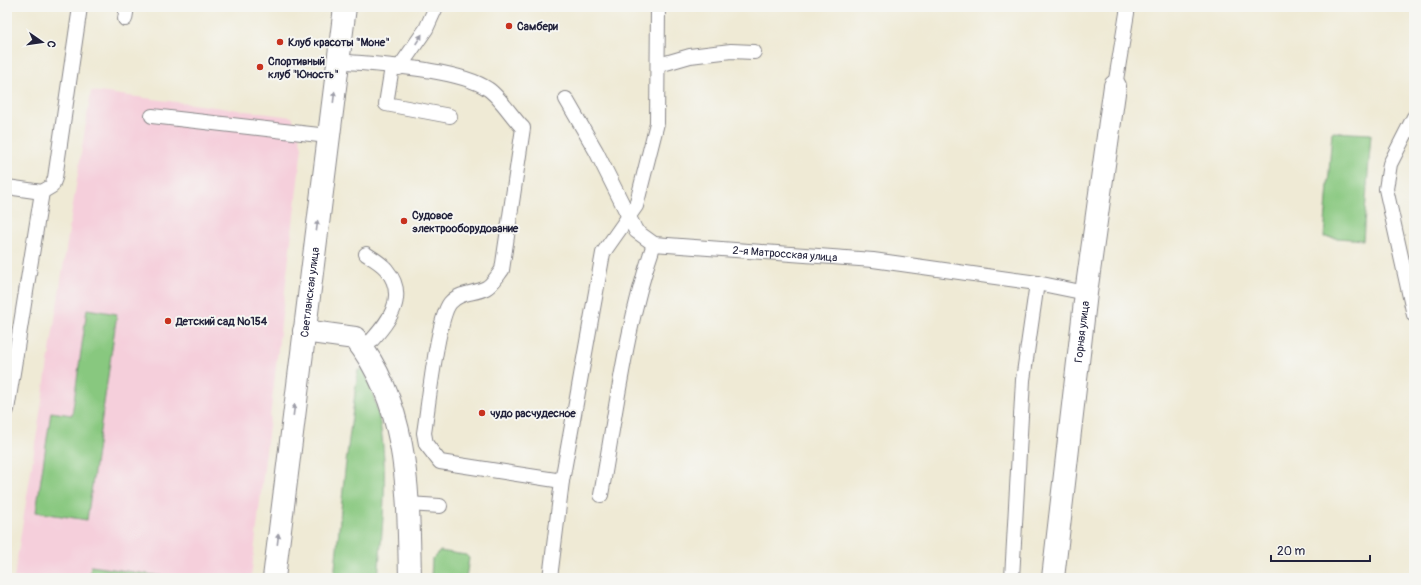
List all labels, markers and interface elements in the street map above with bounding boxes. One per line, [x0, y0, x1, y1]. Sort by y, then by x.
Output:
place label: Самбери [517, 20, 558, 33]
marker: Самбери [504, 21, 514, 31]
north arrow [22, 22, 62, 62]
one-way arrow [415, 33, 423, 44]
place label: Клуб красоты "Моне" [288, 36, 390, 49]
marker: Клуб красоты "Моне" [275, 37, 285, 47]
text: С [44, 39, 58, 49]
place label: Спортивный клуб "Юность" [268, 55, 339, 81]
marker: Спортивный клуб "Юность" [255, 62, 265, 72]
one-way arrow [330, 91, 337, 103]
place label: Судовое электрооборудование [412, 209, 519, 235]
marker: Судовое электрооборудование [399, 216, 409, 226]
one-way arrow [314, 220, 321, 232]
street label: 2-я Матросская улица [732, 244, 838, 264]
street label: Светланская улица [298, 246, 322, 338]
street label: Горная улица [1072, 300, 1092, 363]
place label: Детский сад №154 [175, 315, 268, 328]
marker: Детский сад №154 [163, 316, 173, 326]
one-way arrow [291, 404, 298, 416]
place label: чудо расчудесное [490, 407, 576, 420]
marker: чудо расчудесное [477, 408, 487, 418]
one-way arrow [275, 533, 281, 545]
scale bar [1271, 537, 1370, 563]
text: 20 m [1277, 544, 1306, 559]

